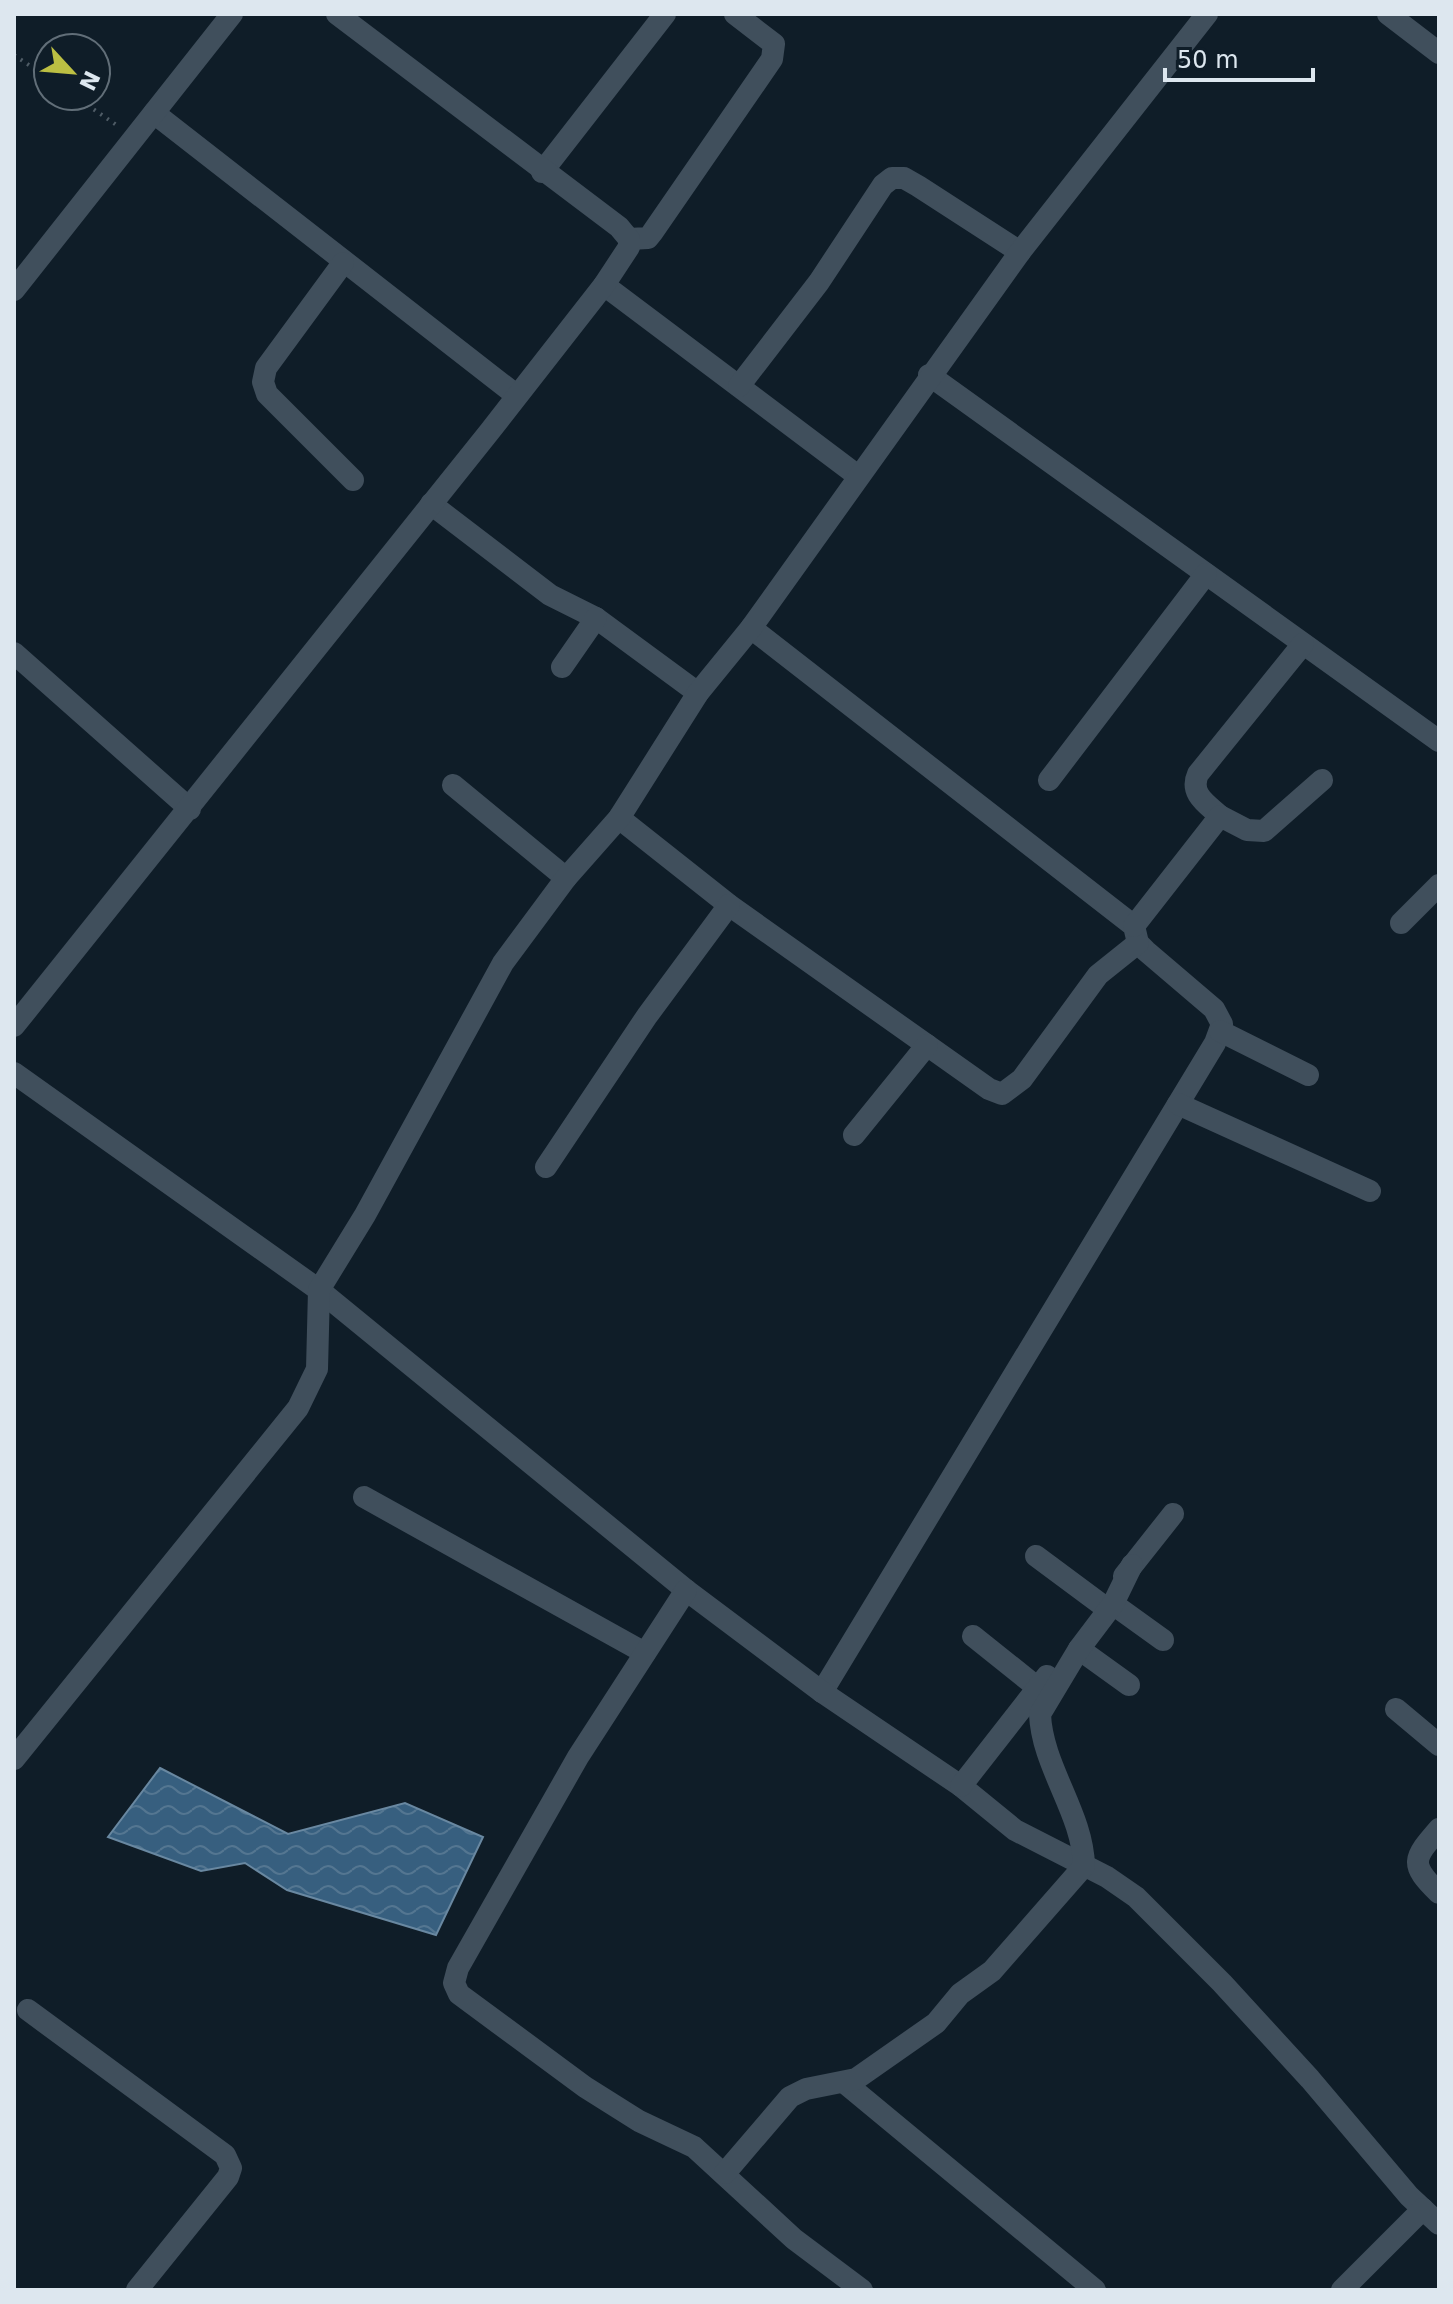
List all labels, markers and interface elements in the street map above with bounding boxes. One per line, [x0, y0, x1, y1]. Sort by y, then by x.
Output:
north arrow [32, 32, 112, 112]
scale bar [1165, 32, 1313, 82]
text: 50 m [1177, 46, 1239, 74]
text: N [74, 67, 105, 94]

